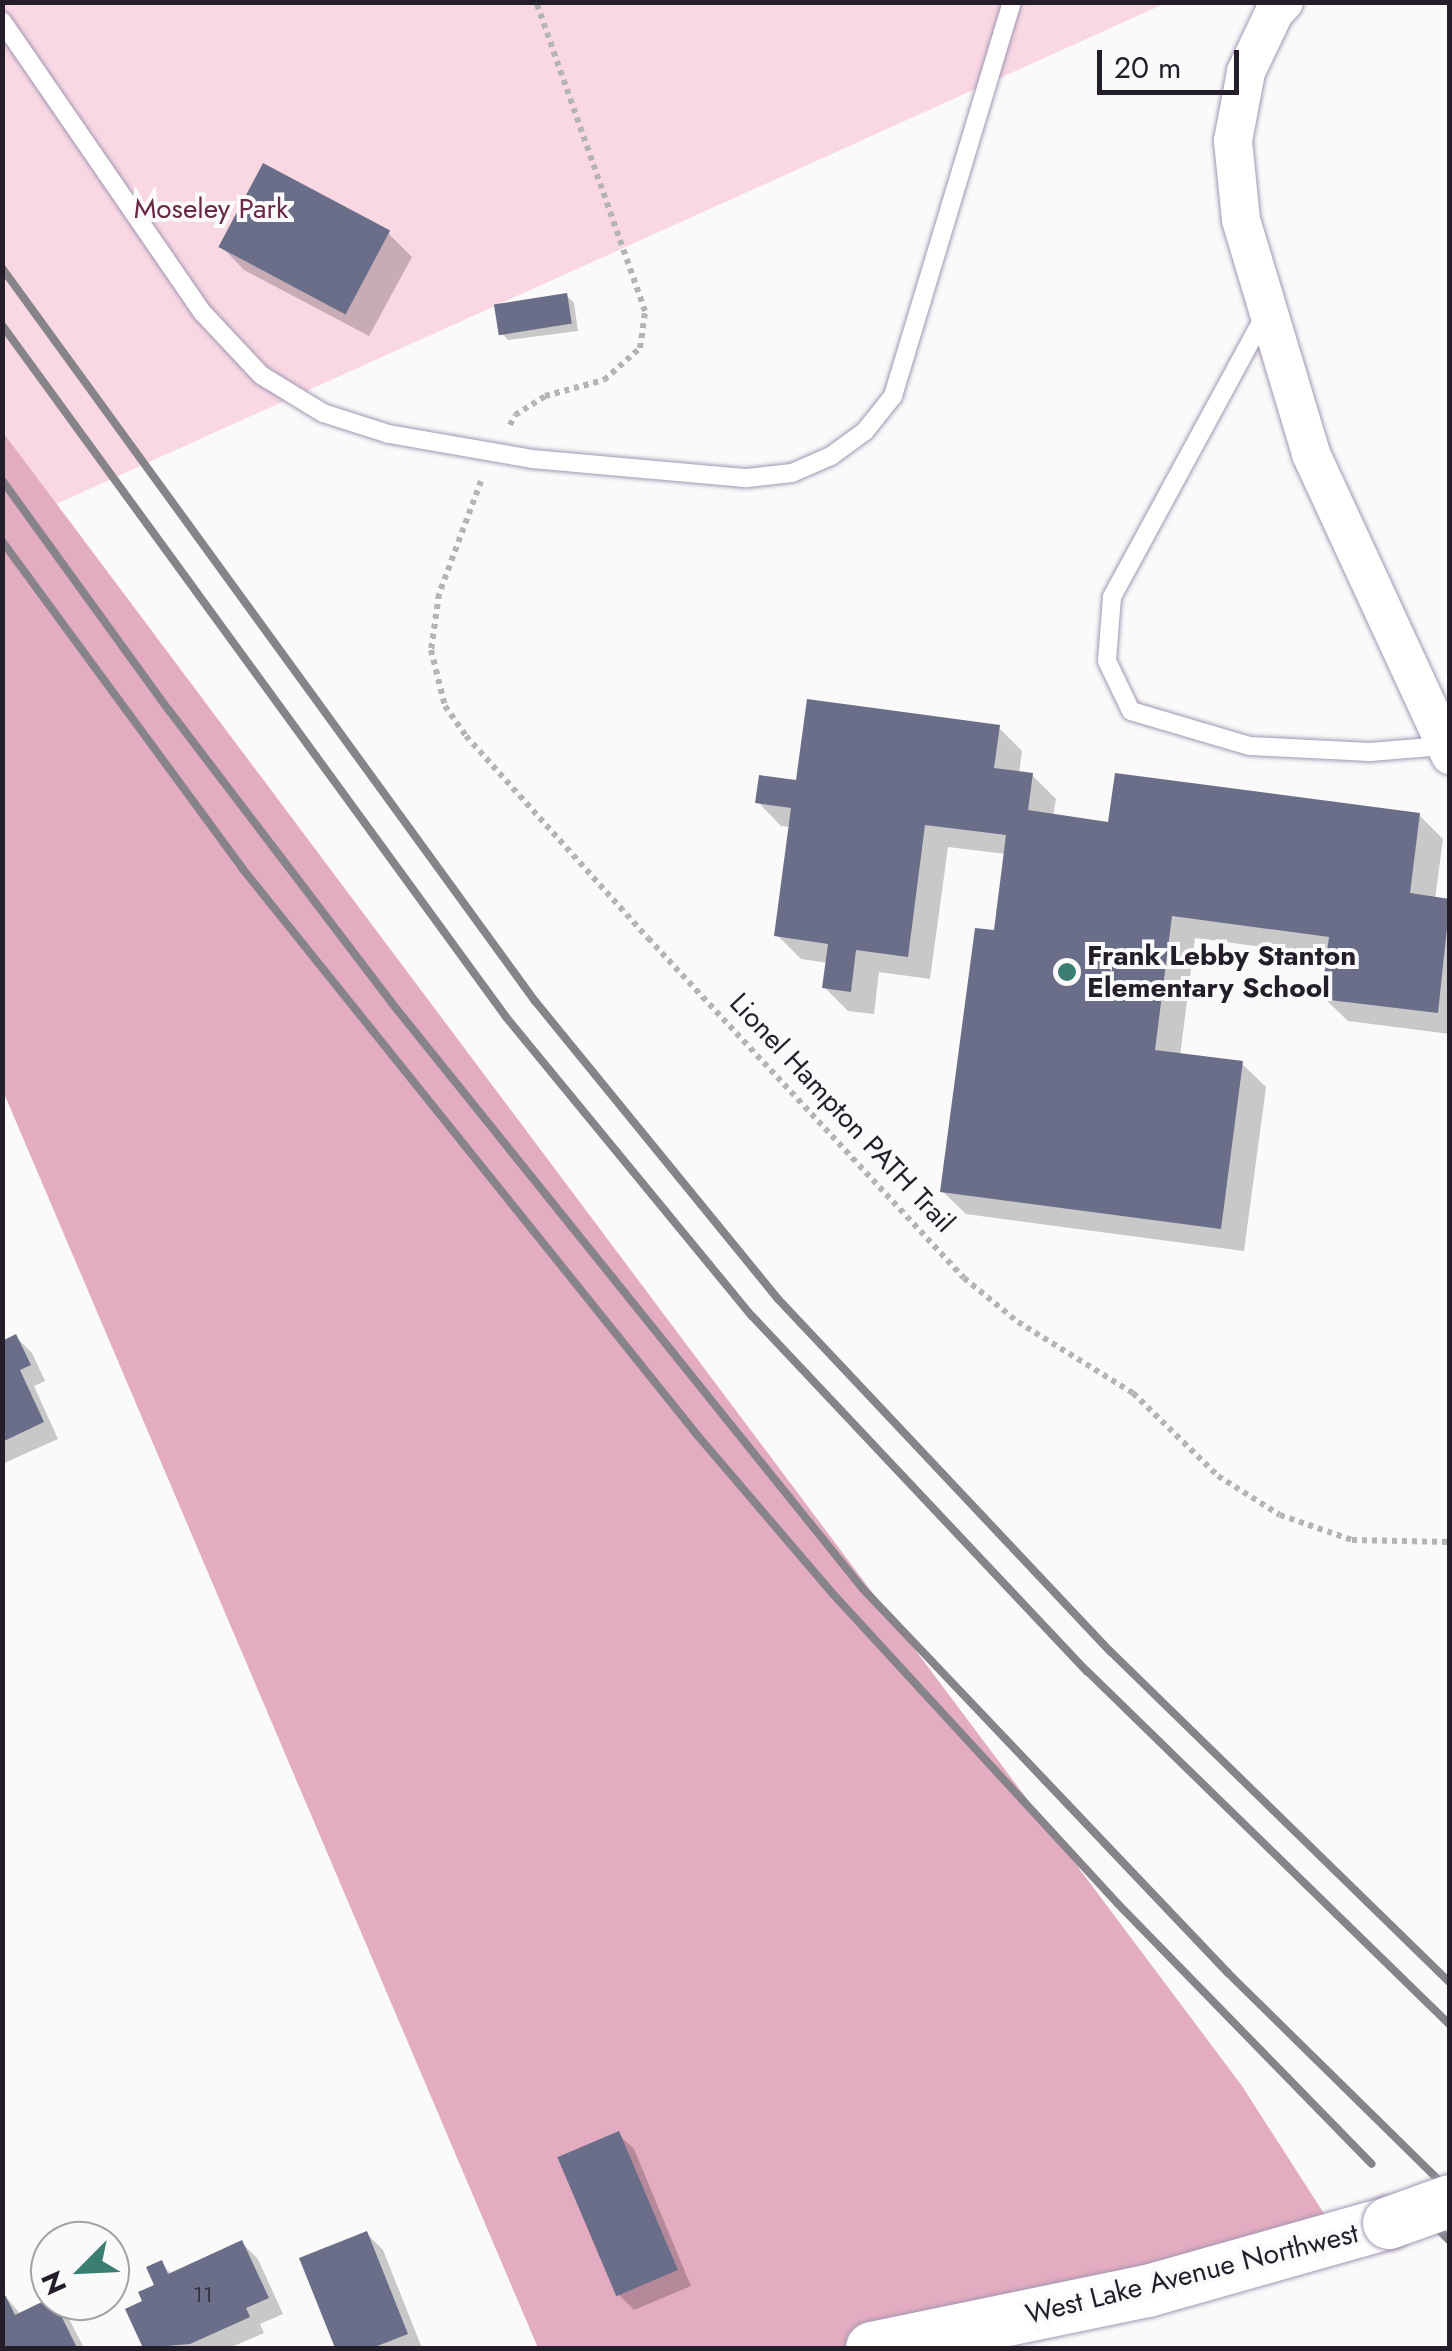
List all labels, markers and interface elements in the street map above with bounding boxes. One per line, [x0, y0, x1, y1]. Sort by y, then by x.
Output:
scale bar [1102, 30, 1244, 92]
text: 20 m [1114, 46, 1181, 89]
park label: Moseley Park [134, 192, 288, 226]
place label: Frank Lebby Stanton Elementary School [1087, 939, 1356, 1005]
marker: Frank Lebby Stanton Elementary School [1056, 961, 1078, 983]
street label: Lionel Hampton PATH Trail [722, 987, 962, 1239]
street label: West Lake Avenue Northwest [1022, 2216, 1362, 2332]
north arrow [30, 2221, 130, 2321]
text: N [31, 2264, 77, 2301]
house number: 11 [193, 2282, 213, 2308]

